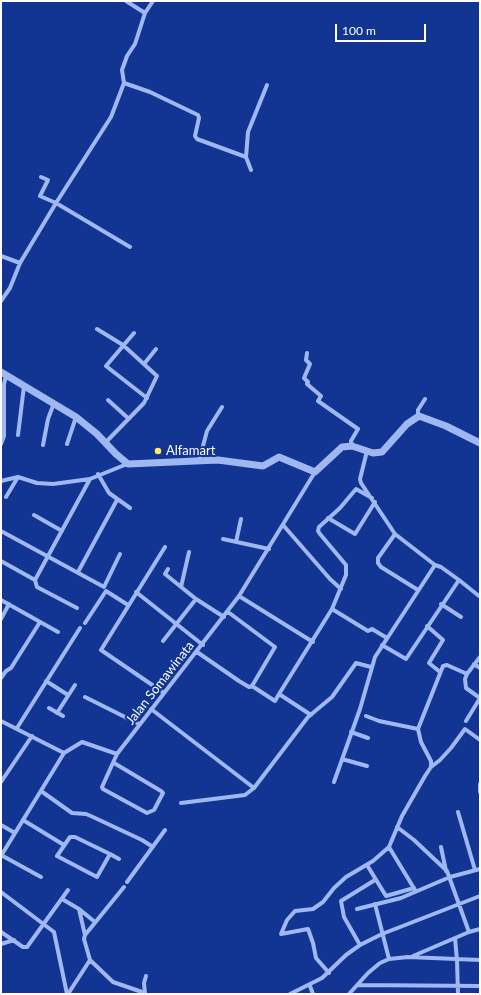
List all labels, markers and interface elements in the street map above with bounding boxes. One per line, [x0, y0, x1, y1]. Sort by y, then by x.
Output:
scale bar [337, 16, 428, 42]
text: 100 m [342, 23, 376, 38]
place label: Alfamart [166, 443, 215, 459]
marker: Alfamart [153, 446, 163, 456]
street label: Jalan Somawinata [123, 638, 197, 728]

